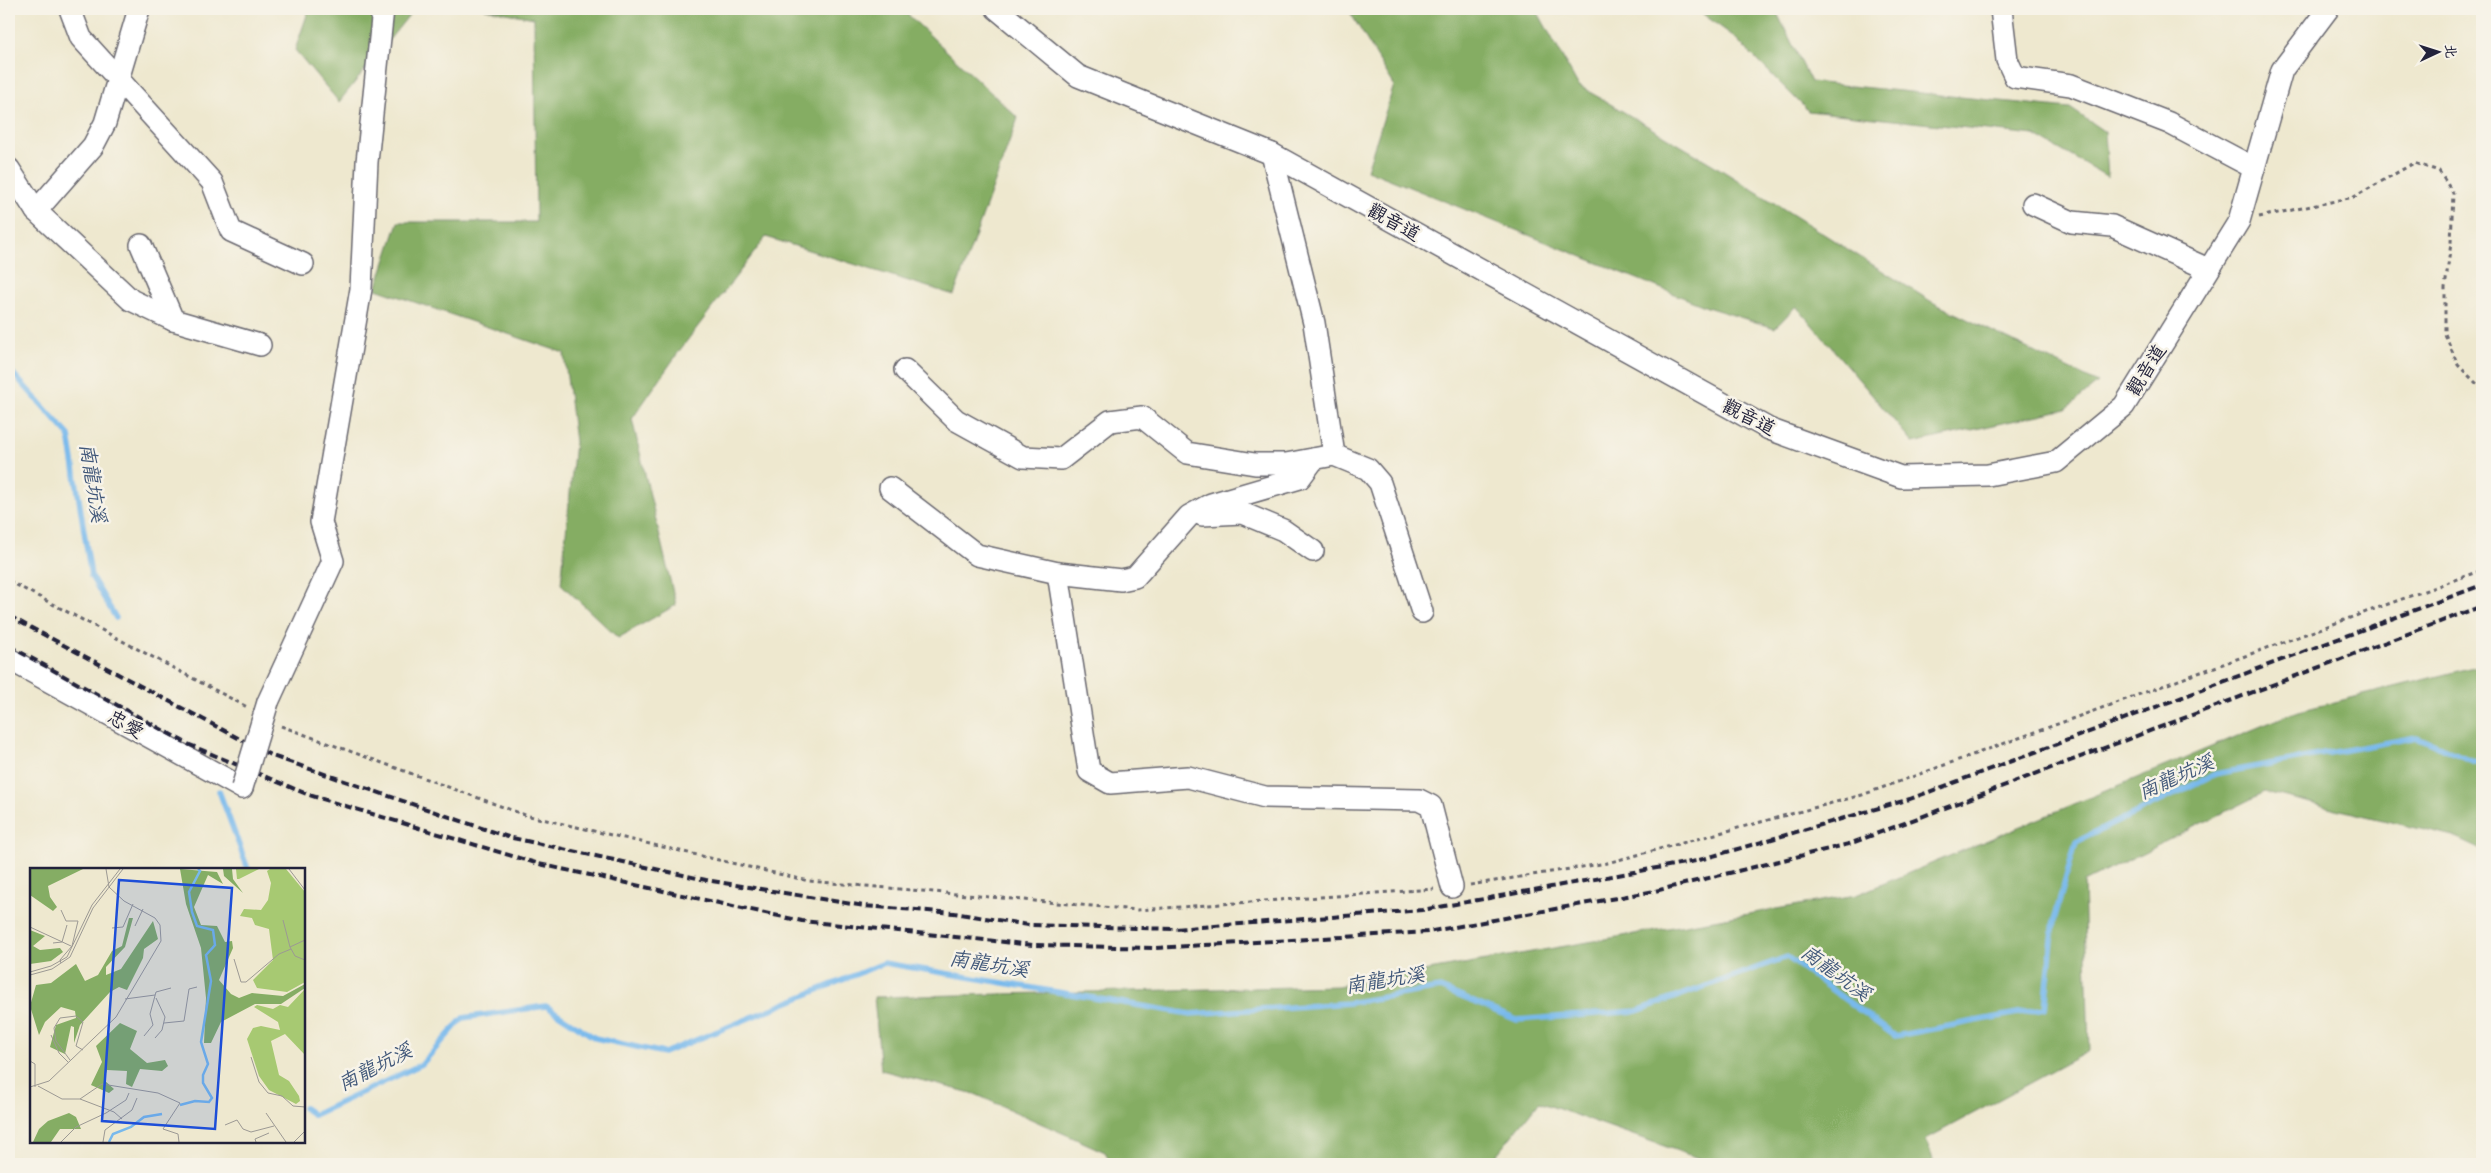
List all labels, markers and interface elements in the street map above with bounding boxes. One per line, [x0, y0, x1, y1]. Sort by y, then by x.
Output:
north arrow [2414, 28, 2464, 78]
text: 北 [2438, 43, 2463, 59]
street label: 觀音道 [1361, 194, 1427, 250]
street label: 觀音道 [2117, 337, 2175, 403]
street label: 觀音道 [1716, 389, 1782, 445]
water label: 南龍坑溪 [69, 441, 117, 526]
street label: 忠愛 [101, 700, 151, 748]
water label: 南龍坑溪 [2132, 744, 2221, 809]
inset map [30, 868, 305, 1143]
water label: 南龍坑溪 [1793, 935, 1879, 1011]
water label: 南龍坑溪 [947, 940, 1032, 988]
water label: 南龍坑溪 [1343, 956, 1428, 1004]
water label: 南龍坑溪 [331, 1033, 419, 1101]

